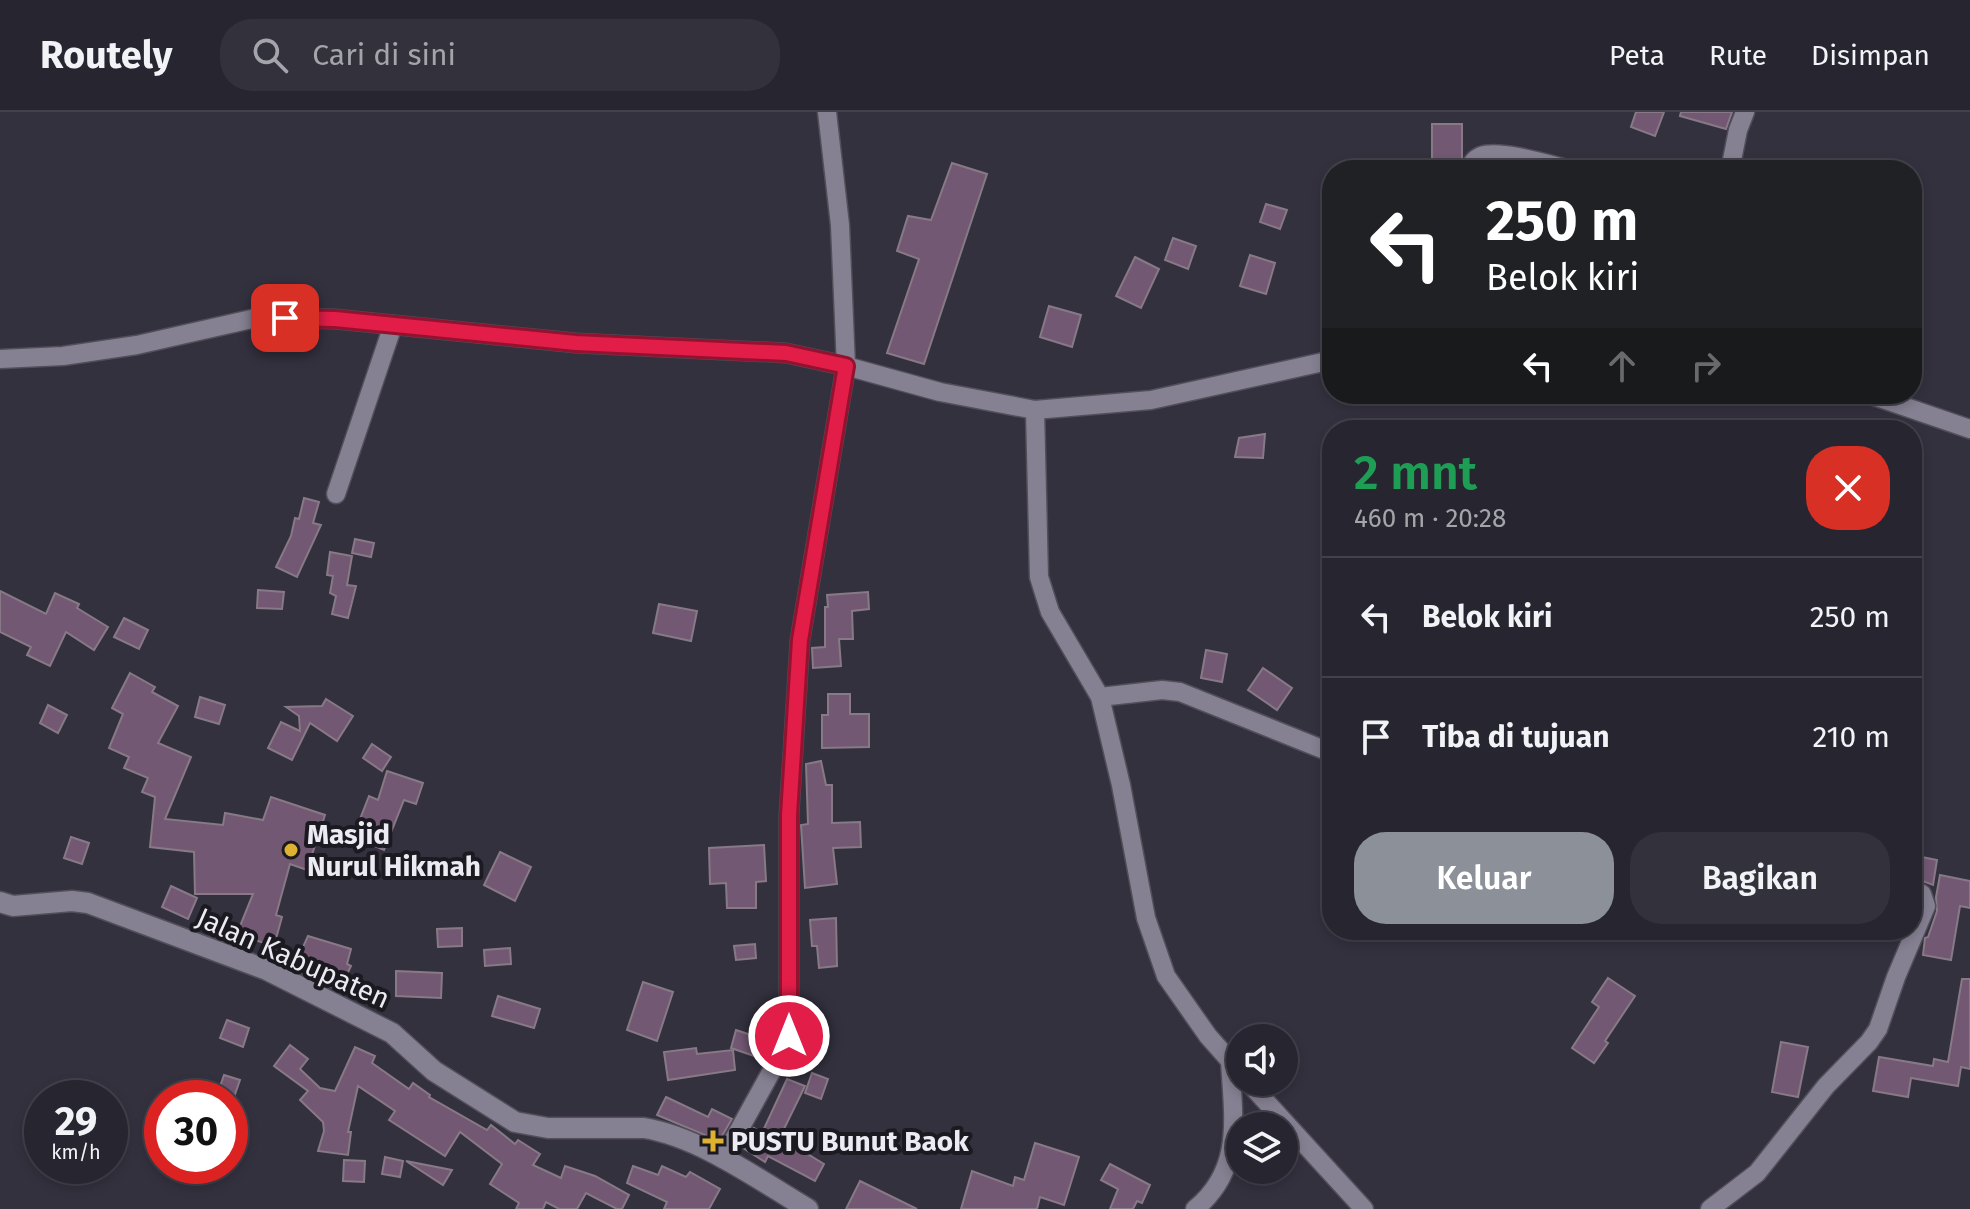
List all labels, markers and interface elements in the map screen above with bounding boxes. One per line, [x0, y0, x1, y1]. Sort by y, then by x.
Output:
search box [220, 19, 780, 91]
text: Routely [40, 32, 172, 78]
icon: search [248, 33, 292, 77]
text: Cari di sini [312, 37, 456, 73]
text: Peta [1609, 39, 1665, 72]
text: Rute [1709, 39, 1767, 72]
text: Disimpan [1811, 39, 1930, 72]
text: 250 m [1486, 188, 1638, 255]
icon: left [1354, 192, 1458, 296]
text: Belok kiri [1486, 256, 1640, 300]
pin [251, 284, 319, 352]
icon: arrive [263, 296, 307, 340]
icon: left [1516, 344, 1560, 388]
icon: ahead [1600, 344, 1644, 388]
icon: right [1684, 344, 1728, 388]
text: 2 mnt [1354, 444, 1477, 502]
button: close [1806, 446, 1890, 530]
text: 460 m · 20:28 [1354, 503, 1506, 534]
icon: left [1354, 595, 1398, 639]
text: Belok kiri [1422, 599, 1553, 635]
text: 250 m [1810, 599, 1890, 635]
icon: arrive [1354, 715, 1398, 759]
text: Tiba di tujuan [1422, 719, 1609, 755]
text: 210 m [1813, 719, 1890, 755]
place label: Masjid Nurul Hikmah [307, 818, 481, 883]
button: Keluar [1354, 832, 1614, 924]
button: Bagikan [1630, 832, 1890, 924]
marker: Masjid Nurul Hikmah [282, 841, 300, 859]
street label: Jalan Kabupaten [191, 901, 395, 1015]
position arrow [747, 994, 831, 1078]
map controls [1226, 1024, 1298, 1184]
button: sound [1226, 1024, 1298, 1096]
speed limit sign: 30 [144, 1080, 248, 1184]
text: 29 [55, 1098, 97, 1146]
button: layers [1226, 1112, 1298, 1184]
place label: PUSTU Bunut Baok [731, 1125, 969, 1158]
marker: PUSTU Bunut Baok [702, 1130, 724, 1152]
text: km/h [51, 1140, 101, 1164]

